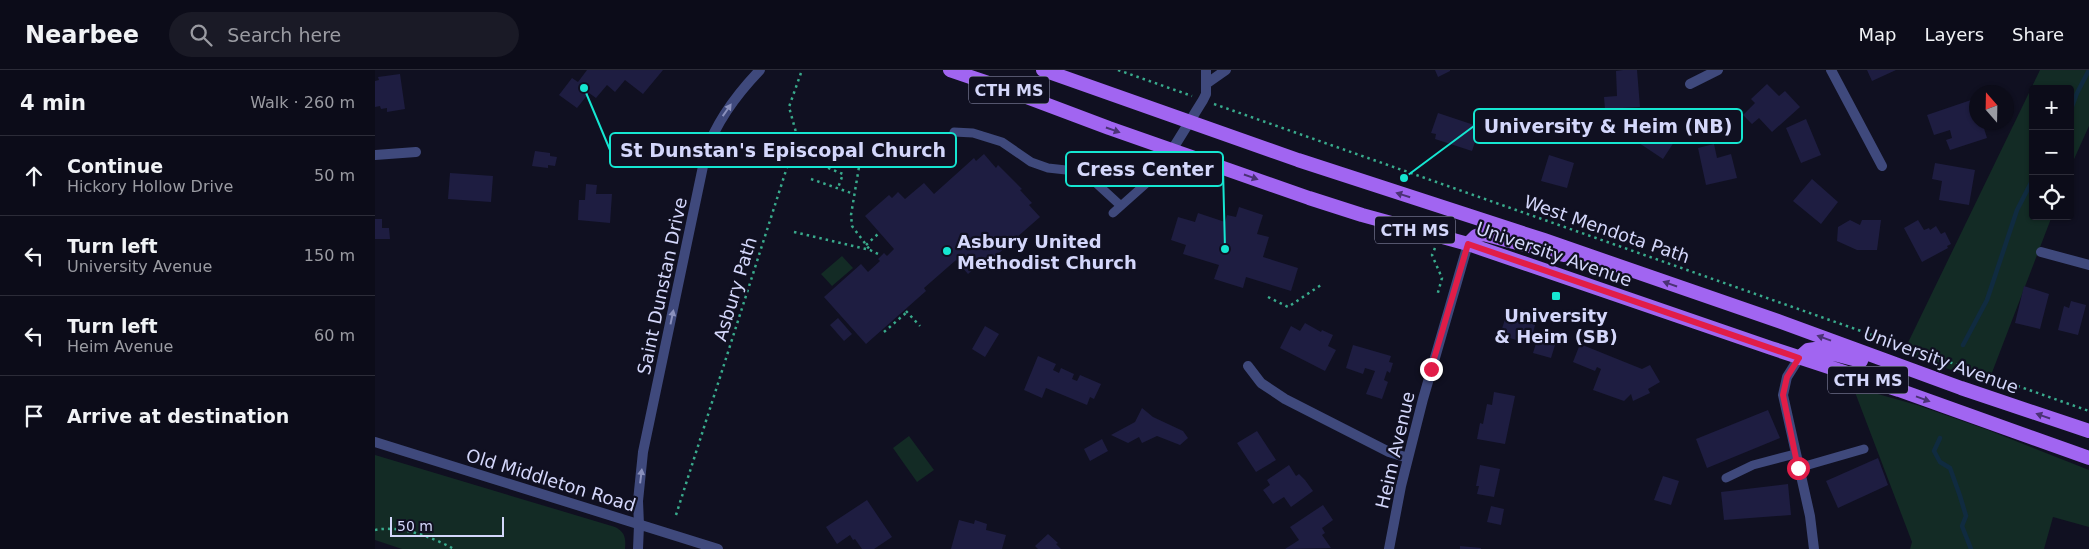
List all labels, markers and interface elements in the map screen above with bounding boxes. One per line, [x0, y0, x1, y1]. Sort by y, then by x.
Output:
search box [169, 12, 519, 57]
text: Nearbee [25, 21, 139, 49]
icon: search [187, 21, 215, 49]
text: Search here [227, 24, 341, 46]
text: Map [1858, 24, 1896, 45]
text: Layers [1924, 24, 1984, 45]
text: Share [2012, 24, 2064, 45]
road number: CTH MS [969, 76, 1049, 104]
north arrow [1969, 85, 2014, 130]
map controls [2029, 85, 2074, 220]
button: + [2029, 85, 2074, 130]
text: 4 min [20, 91, 86, 115]
text: Walk · 260 m [250, 93, 355, 112]
one-way arrow [722, 104, 732, 117]
callout: University & Heim (NB) [1474, 109, 1742, 143]
text: University & Heim (NB) [1484, 115, 1732, 137]
one-way arrow [1106, 127, 1121, 134]
button: − [2029, 130, 2074, 175]
callout: St Dunstan's Episcopal Church [610, 133, 956, 167]
text: St Dunstan's Episcopal Church [620, 139, 946, 161]
callout: Cress Center [1066, 152, 1223, 186]
text: Continue [67, 155, 163, 177]
text: Cress Center [1076, 158, 1214, 180]
icon: ahead [20, 162, 48, 190]
text: 50 m [314, 166, 355, 185]
one-way arrow [1244, 173, 1259, 181]
button: locate [2029, 175, 2074, 220]
text: Hickory Hollow Drive [67, 177, 233, 196]
one-way arrow [1395, 190, 1410, 198]
street label: West Mendota Path [1521, 191, 1693, 267]
street label: Saint Dunstan Drive [633, 195, 691, 377]
road number: CTH MS [1375, 216, 1455, 244]
street label: University Avenue [1473, 217, 1635, 291]
place label: Asbury United Methodist Church [957, 231, 1137, 273]
street label: Asbury Path [709, 234, 761, 344]
text: Turn left [67, 235, 158, 257]
icon: left [20, 242, 48, 270]
marker: Asbury United Methodist Church [941, 245, 953, 257]
text: 150 m [304, 246, 355, 265]
text: University Avenue [67, 257, 212, 276]
one-way arrow [1663, 280, 1678, 287]
marker: University & Heim (SB) [1550, 290, 1562, 302]
place label: University & Heim (SB) [1494, 305, 1618, 347]
one-way arrow [668, 309, 676, 324]
text: Turn left [67, 315, 158, 337]
icon: left [20, 322, 48, 350]
street label: University Avenue [1861, 322, 2021, 398]
text: 60 m [314, 326, 355, 345]
one-way arrow [1816, 334, 1831, 342]
text: Heim Avenue [67, 337, 173, 356]
route end [1420, 358, 1443, 381]
road number: CTH MS [1828, 366, 1908, 394]
street label: Heim Avenue [1371, 389, 1419, 511]
one-way arrow [1916, 396, 1931, 403]
icon: arrive [20, 402, 48, 430]
text: Arrive at destination [67, 405, 289, 427]
one-way arrow [2035, 411, 2050, 419]
street label: Old Middleton Road [464, 444, 638, 516]
route start [1787, 457, 1810, 480]
one-way arrow [637, 468, 645, 484]
scale bar [390, 514, 504, 537]
text: 50 m [397, 518, 433, 534]

